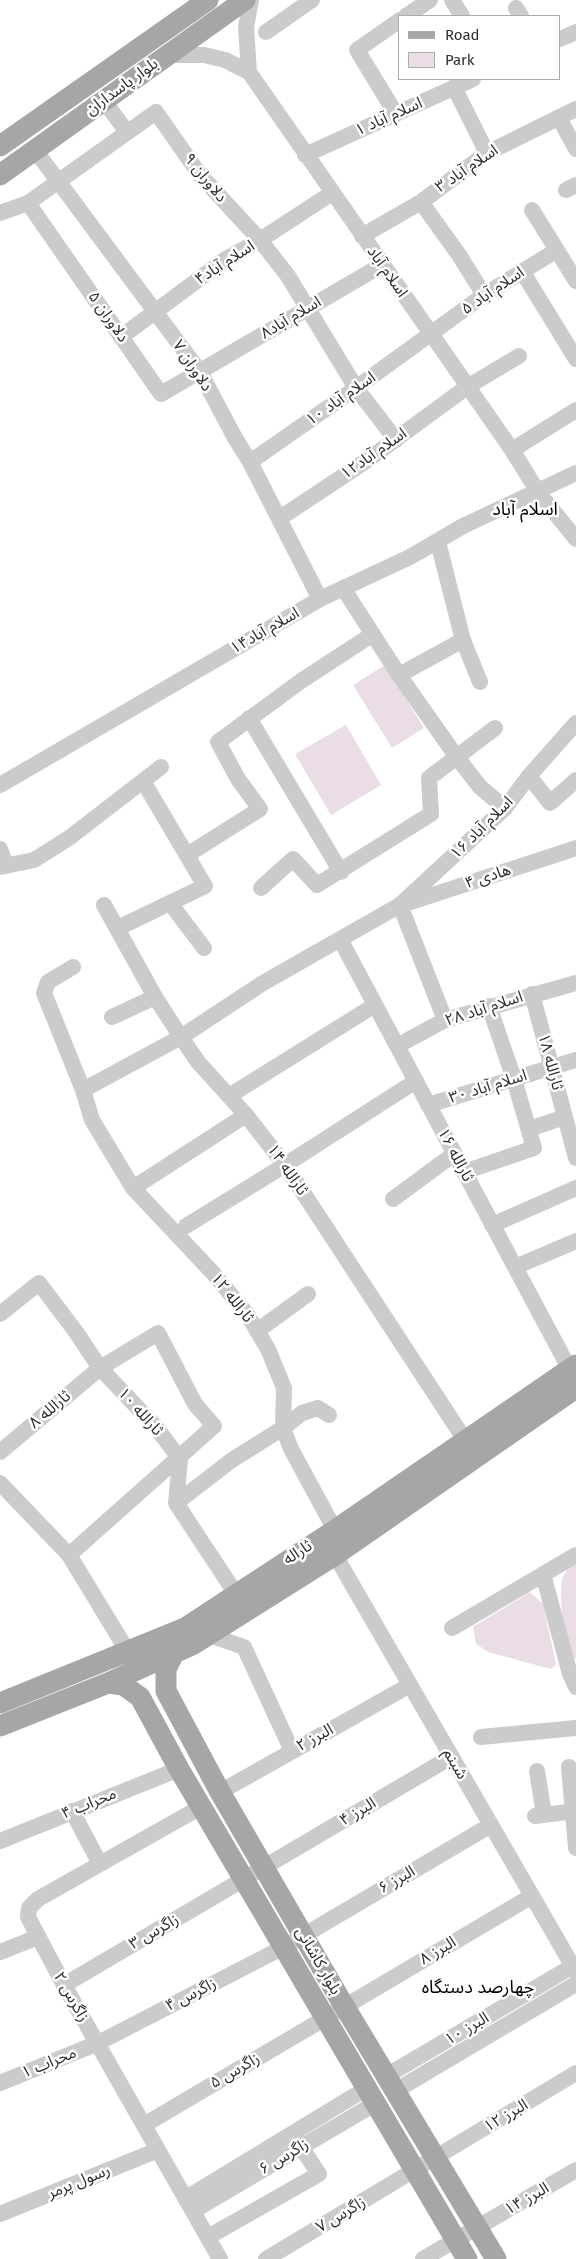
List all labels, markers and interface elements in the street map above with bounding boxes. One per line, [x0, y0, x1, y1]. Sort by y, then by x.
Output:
legend [398, 15, 561, 80]
text: Road [445, 26, 480, 44]
text: Park [445, 51, 475, 69]
street label: بلوار پاسداران [82, 54, 162, 120]
street label: اسلام آباد ۱ [352, 94, 426, 140]
street label: اسلام آباد ۳ [432, 141, 502, 197]
street label: دلاوران ۹ [179, 150, 231, 206]
street label: اسلام آباد۴ [191, 237, 259, 289]
street label: اسلام آباد [362, 243, 412, 301]
street label: اسلام آباد ۵ [458, 263, 528, 319]
street label: دلاوران ۵ [84, 288, 132, 346]
street label: اسلام آباد۸ [257, 292, 325, 344]
street label: دلاوران ۷ [168, 337, 216, 395]
street label: اسلام آباد ۱۰ [302, 368, 380, 430]
street label: اسلام آباد۱۲ [337, 424, 411, 484]
district label: اسلام آباد [492, 499, 558, 521]
street label: اسلام آباد۱۴ [227, 604, 303, 658]
street label: اسلام آباد ۱۶ [447, 793, 517, 863]
street label: هادی ۴ [463, 861, 513, 893]
street label: اسلام آباد ۲۸ [443, 987, 525, 1031]
street label: ثارالله ۱۸ [533, 1032, 567, 1092]
street label: اسلام آباد ۳۰ [447, 1066, 529, 1108]
street label: ثارالله ۱۶ [433, 1125, 477, 1185]
street label: ثارالله ۱۴ [263, 1141, 311, 1199]
street label: ثارالله ۱۲ [207, 1269, 257, 1327]
street label: ثارالله ۱۰ [113, 1384, 167, 1440]
street label: ثارالله ۸ [25, 1387, 75, 1433]
street label: ثاراله [280, 1537, 316, 1569]
street label: البرز ۲ [293, 1720, 337, 1756]
street label: شبنم [439, 1745, 471, 1783]
street label: محراب ۴ [59, 1784, 119, 1824]
street label: البرز ۴ [336, 1794, 380, 1830]
street label: البرز ۶ [375, 1862, 419, 1898]
street label: زاگرس ۳ [126, 1910, 182, 1954]
street label: بلوار کاشانی [291, 1924, 345, 1998]
street label: البرز ۸ [416, 1933, 460, 1969]
street label: زاگرس ۲ [49, 1969, 93, 2025]
street label: زاگرس ۴ [162, 1974, 220, 2016]
district label: چهارصد دستگاه [422, 1977, 534, 1999]
street label: البرز ۱۰ [441, 2008, 493, 2050]
street label: محراب ۱ [19, 2043, 79, 2083]
street label: زاگرس ۵ [207, 2049, 263, 2093]
street label: البرز ۱۲ [480, 2095, 532, 2137]
street label: زاگرس ۶ [256, 2135, 312, 2179]
street label: رسول پرمر [45, 2161, 113, 2203]
street label: البرز ۱۴ [501, 2179, 553, 2219]
street label: زاگرس ۷ [313, 2193, 369, 2237]

